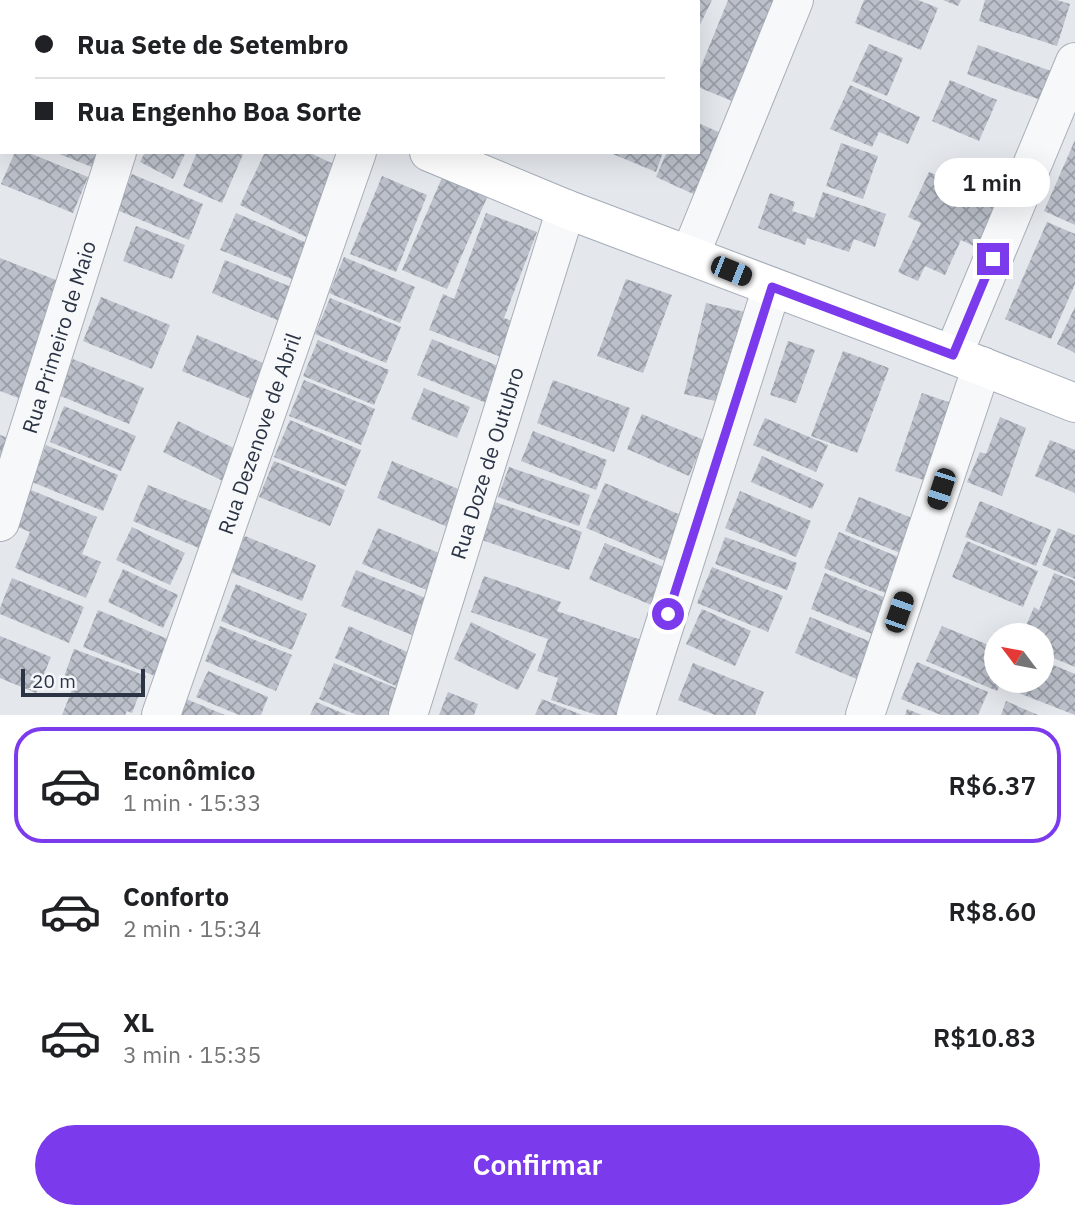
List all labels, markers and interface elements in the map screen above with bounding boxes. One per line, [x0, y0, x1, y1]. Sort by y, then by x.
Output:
text: Rua Sete de Setembro [77, 27, 348, 61]
text: Rua Engenho Boa Sorte [77, 94, 362, 128]
callout: 1 min [935, 158, 1051, 206]
text: 1 min [962, 167, 1022, 197]
street label: Rua Primeiro de Maio [15, 237, 102, 437]
route end [977, 243, 1009, 275]
car [708, 253, 755, 289]
street label: Rua Dezenove de Abril [211, 329, 307, 538]
street label: Rua Doze de Outubro [444, 363, 530, 563]
car [925, 466, 958, 512]
car [883, 589, 916, 635]
route start [652, 598, 684, 630]
north arrow [984, 623, 1054, 693]
map controls [984, 623, 1054, 693]
scale bar [21, 666, 145, 698]
text: 20 m [32, 669, 76, 693]
text: Econômico [123, 753, 255, 787]
icon: car [39, 754, 102, 817]
text: R$6.37 [949, 768, 1036, 802]
text: 1 min · 15:33 [123, 787, 261, 817]
text: Conforto [123, 879, 229, 913]
icon: car [39, 880, 102, 943]
text: R$8.60 [949, 894, 1036, 928]
text: 2 min · 15:34 [123, 913, 261, 943]
text: XL [123, 1005, 154, 1039]
icon: car [39, 1006, 102, 1069]
text: R$10.83 [933, 1020, 1036, 1054]
text: 3 min · 15:35 [123, 1039, 261, 1069]
button: Confirmar [35, 1125, 1040, 1205]

